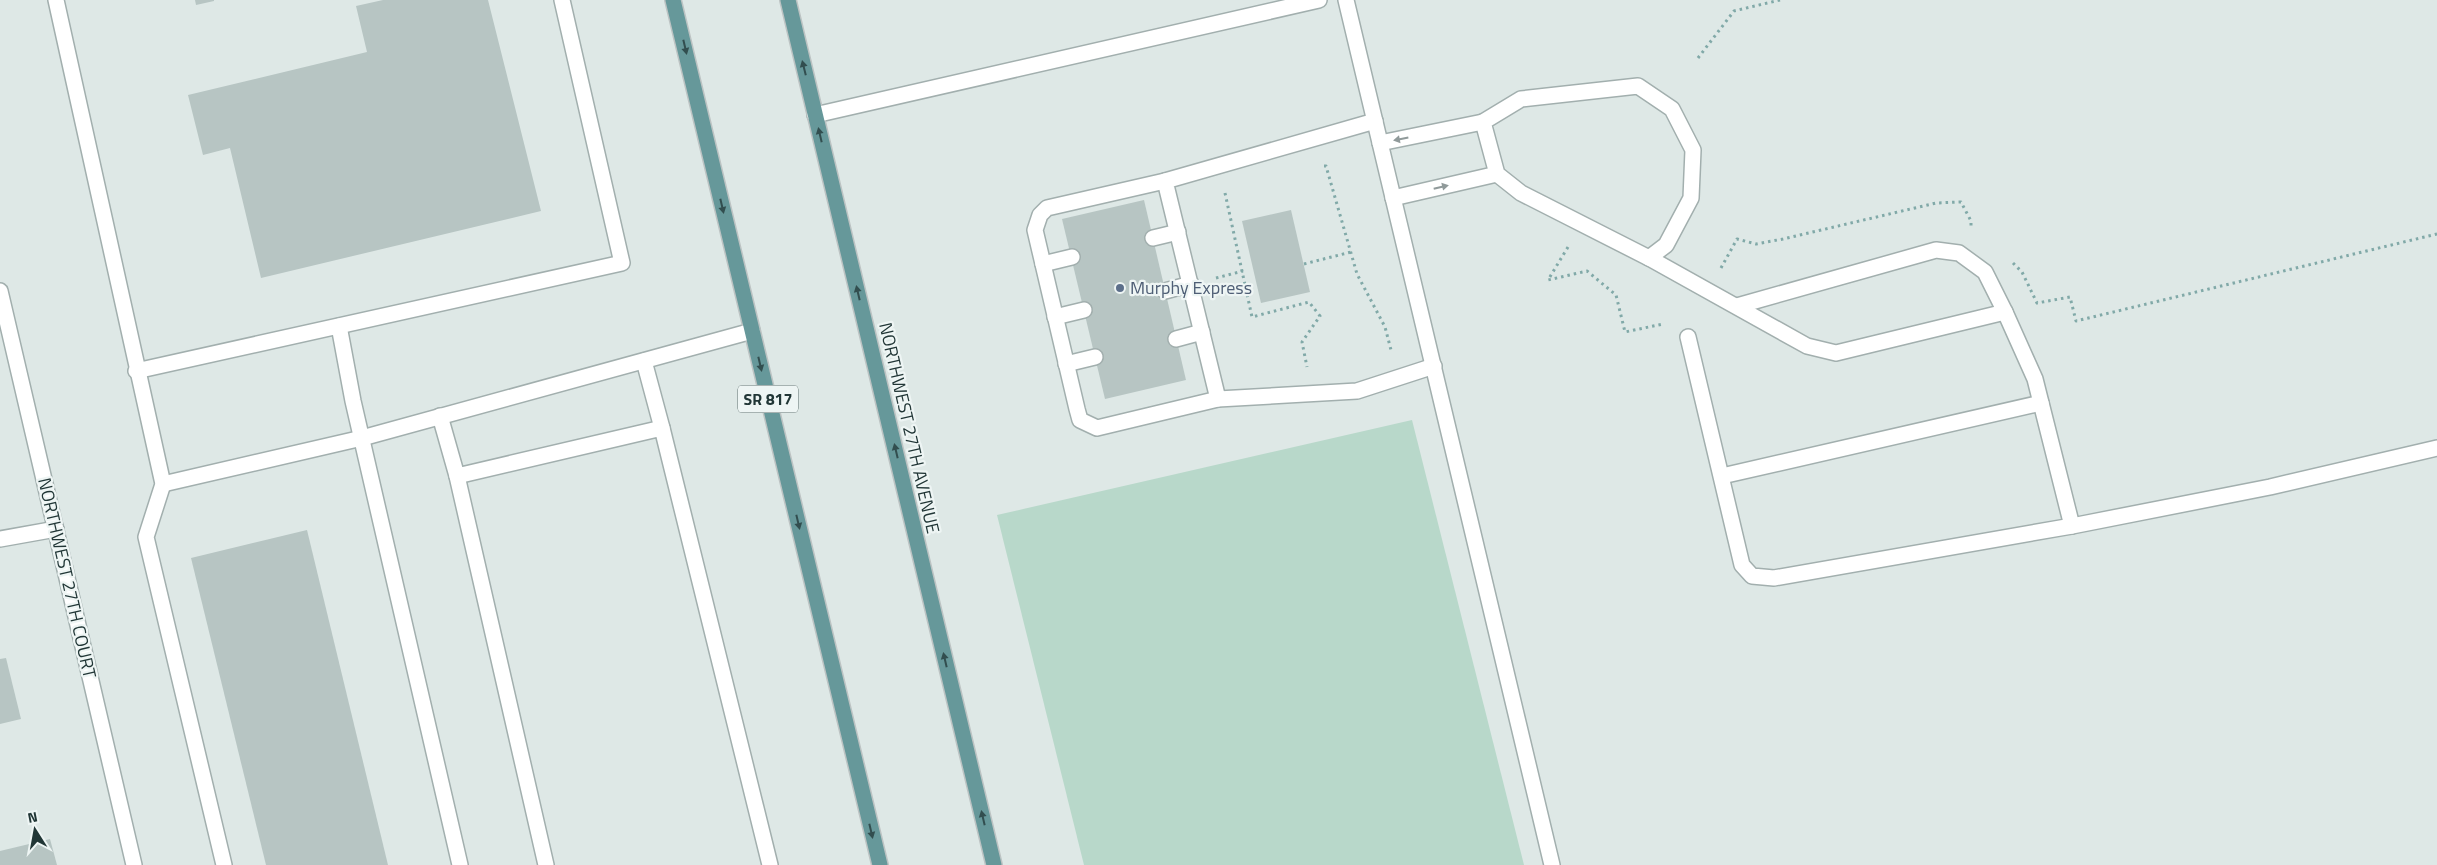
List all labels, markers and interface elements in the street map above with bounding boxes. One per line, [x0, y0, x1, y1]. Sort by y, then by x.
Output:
one-way arrow [681, 40, 689, 55]
one-way arrow [800, 60, 808, 75]
one-way arrow [816, 128, 824, 143]
one-way arrow [1393, 136, 1409, 144]
one-way arrow [1433, 183, 1448, 191]
one-way arrow [718, 198, 726, 213]
place label: Murphy Express [1130, 274, 1252, 301]
marker: Murphy Express [1114, 282, 1126, 294]
one-way arrow [854, 286, 862, 301]
street label: NORTHWEST 27TH AVENUE [872, 320, 947, 536]
one-way arrow [756, 356, 764, 371]
road number: SR 817 [738, 386, 798, 412]
one-way arrow [891, 444, 899, 459]
street label: NORTHWEST 27TH COURT [31, 475, 104, 681]
one-way arrow [794, 514, 802, 529]
one-way arrow [941, 652, 949, 667]
north arrow [10, 805, 60, 855]
text: N [26, 806, 39, 828]
one-way arrow [979, 810, 987, 825]
one-way arrow [868, 824, 876, 839]

